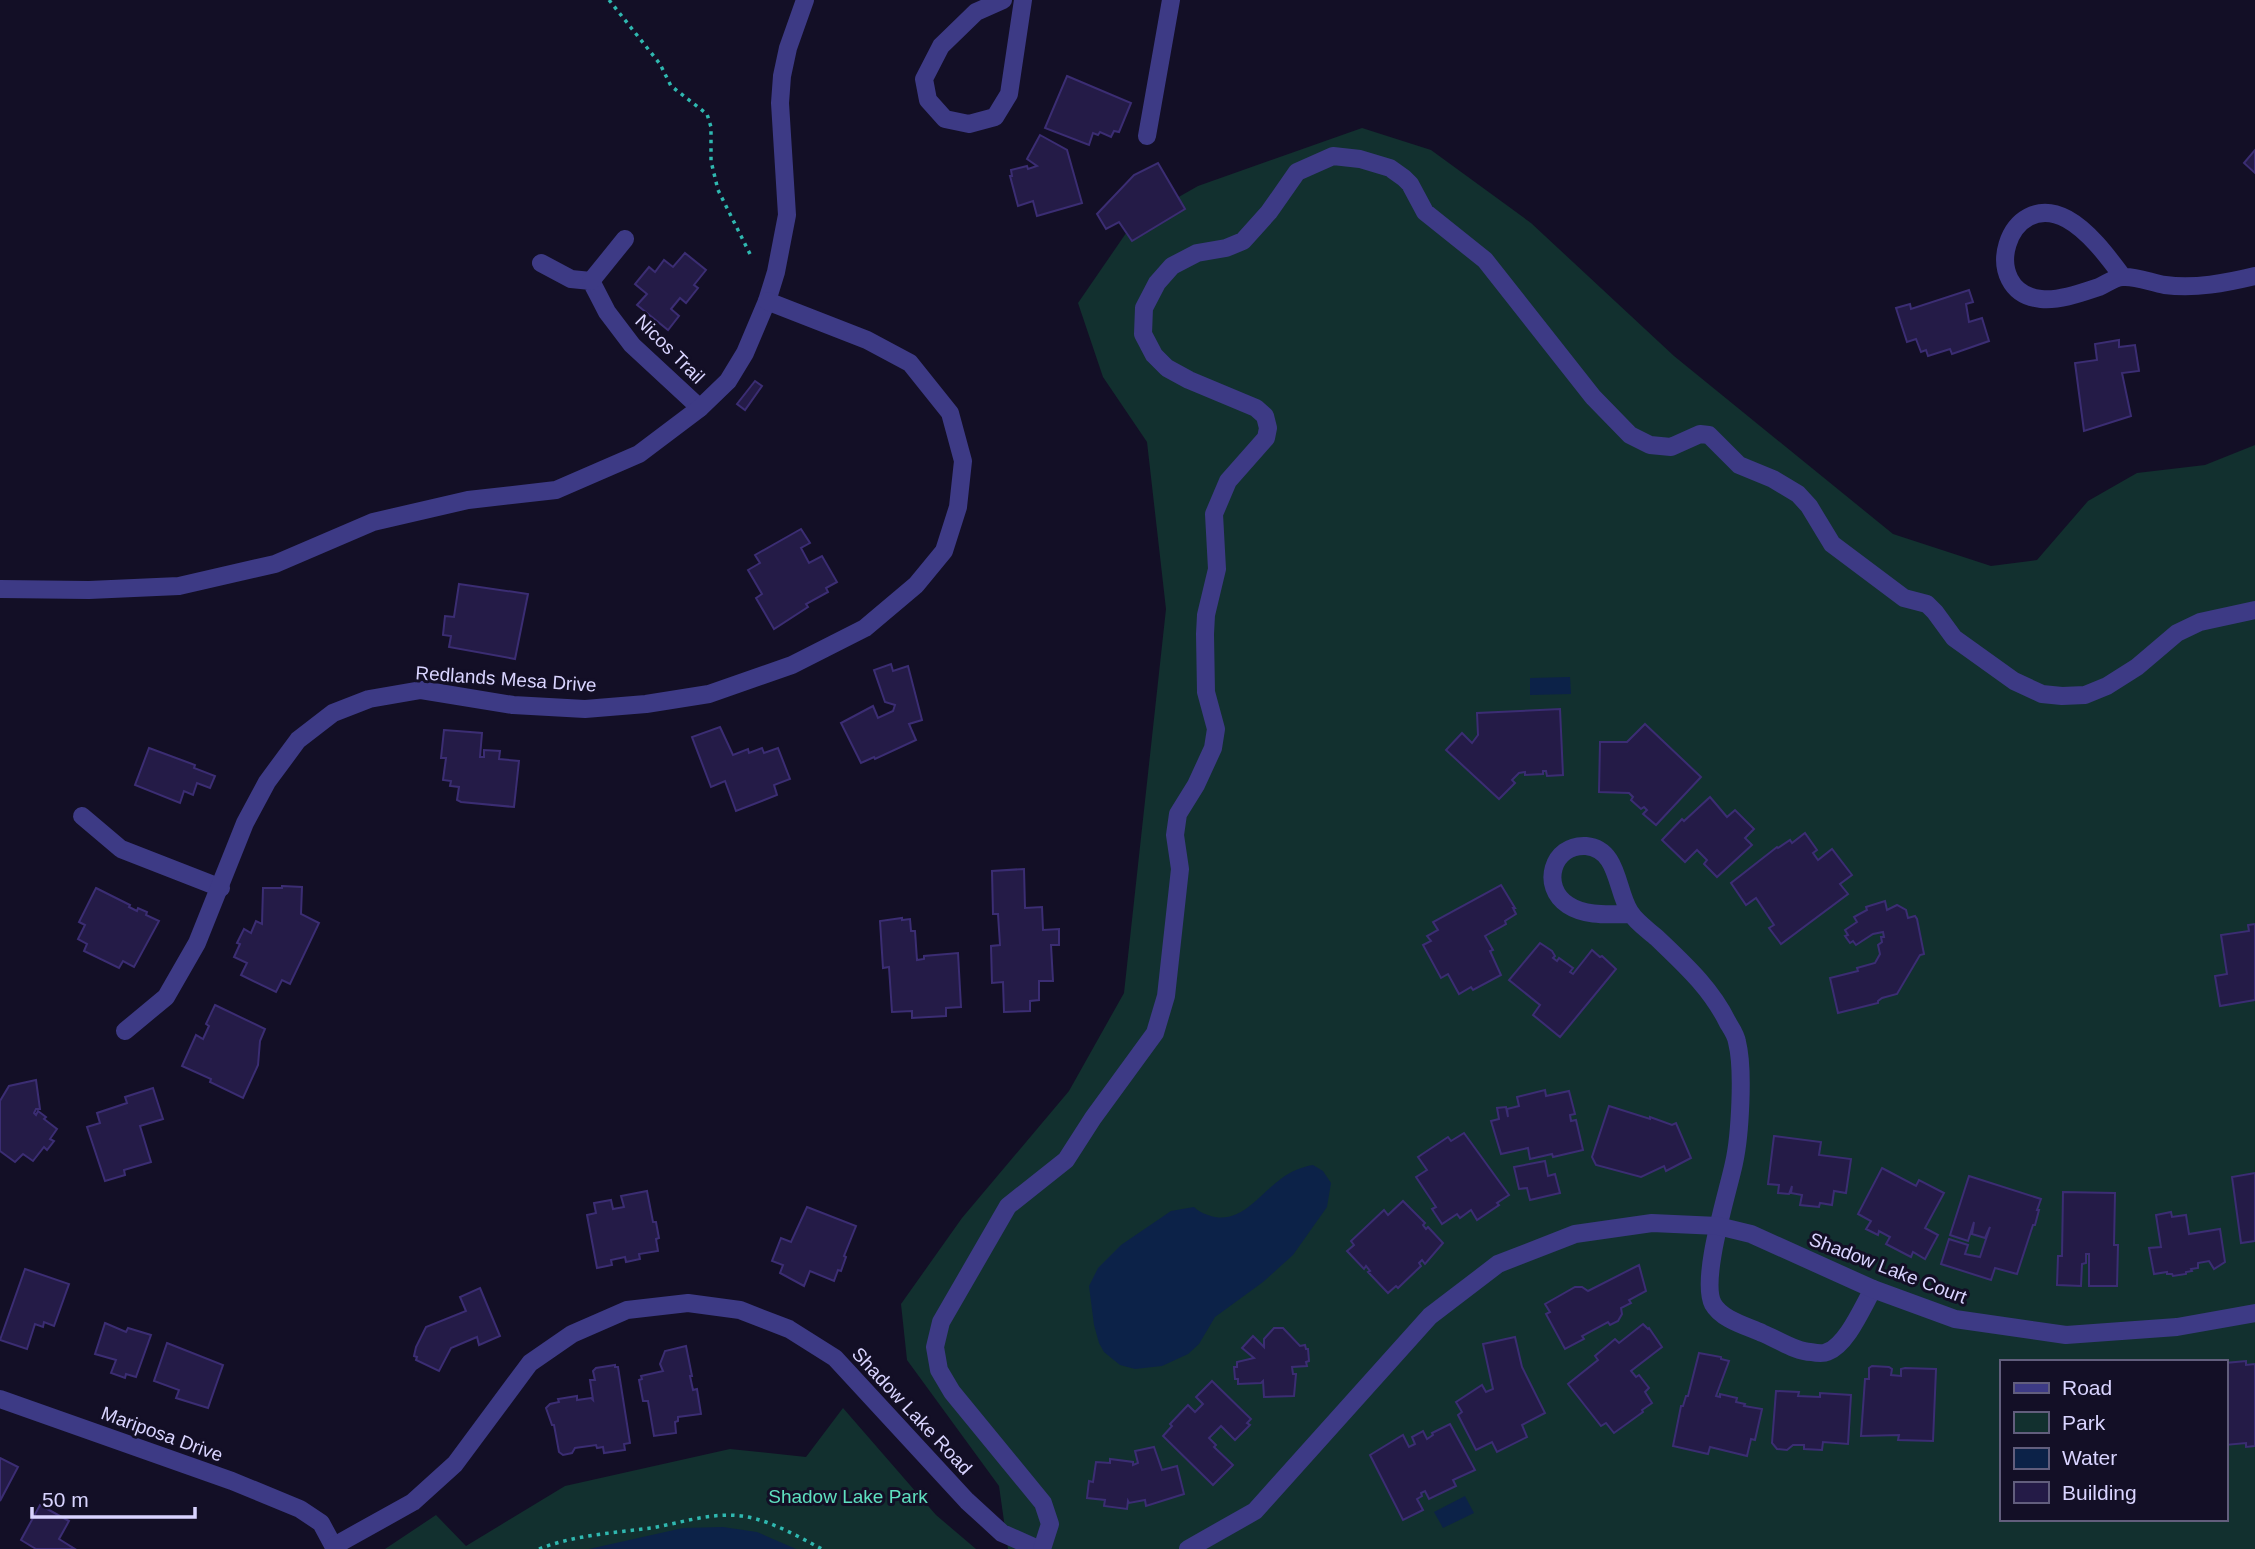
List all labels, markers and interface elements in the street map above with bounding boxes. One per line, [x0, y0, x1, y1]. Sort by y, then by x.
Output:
street label: Nicos Trail [631, 310, 709, 388]
street label: Redlands Mesa Drive [415, 662, 597, 696]
street label: Shadow Lake Court [1806, 1228, 1970, 1308]
street label: Shadow Lake Road [848, 1343, 976, 1479]
legend [2000, 1360, 2227, 1521]
text: Road [2062, 1376, 2112, 1399]
street label: Mariposa Drive [98, 1402, 226, 1466]
text: Park [2062, 1411, 2106, 1434]
text: Water [2062, 1446, 2117, 1469]
scale bar [32, 1476, 194, 1520]
text: Building [2062, 1481, 2137, 1504]
park label: Shadow Lake Park [768, 1486, 928, 1507]
text: 50 m [42, 1488, 89, 1511]

